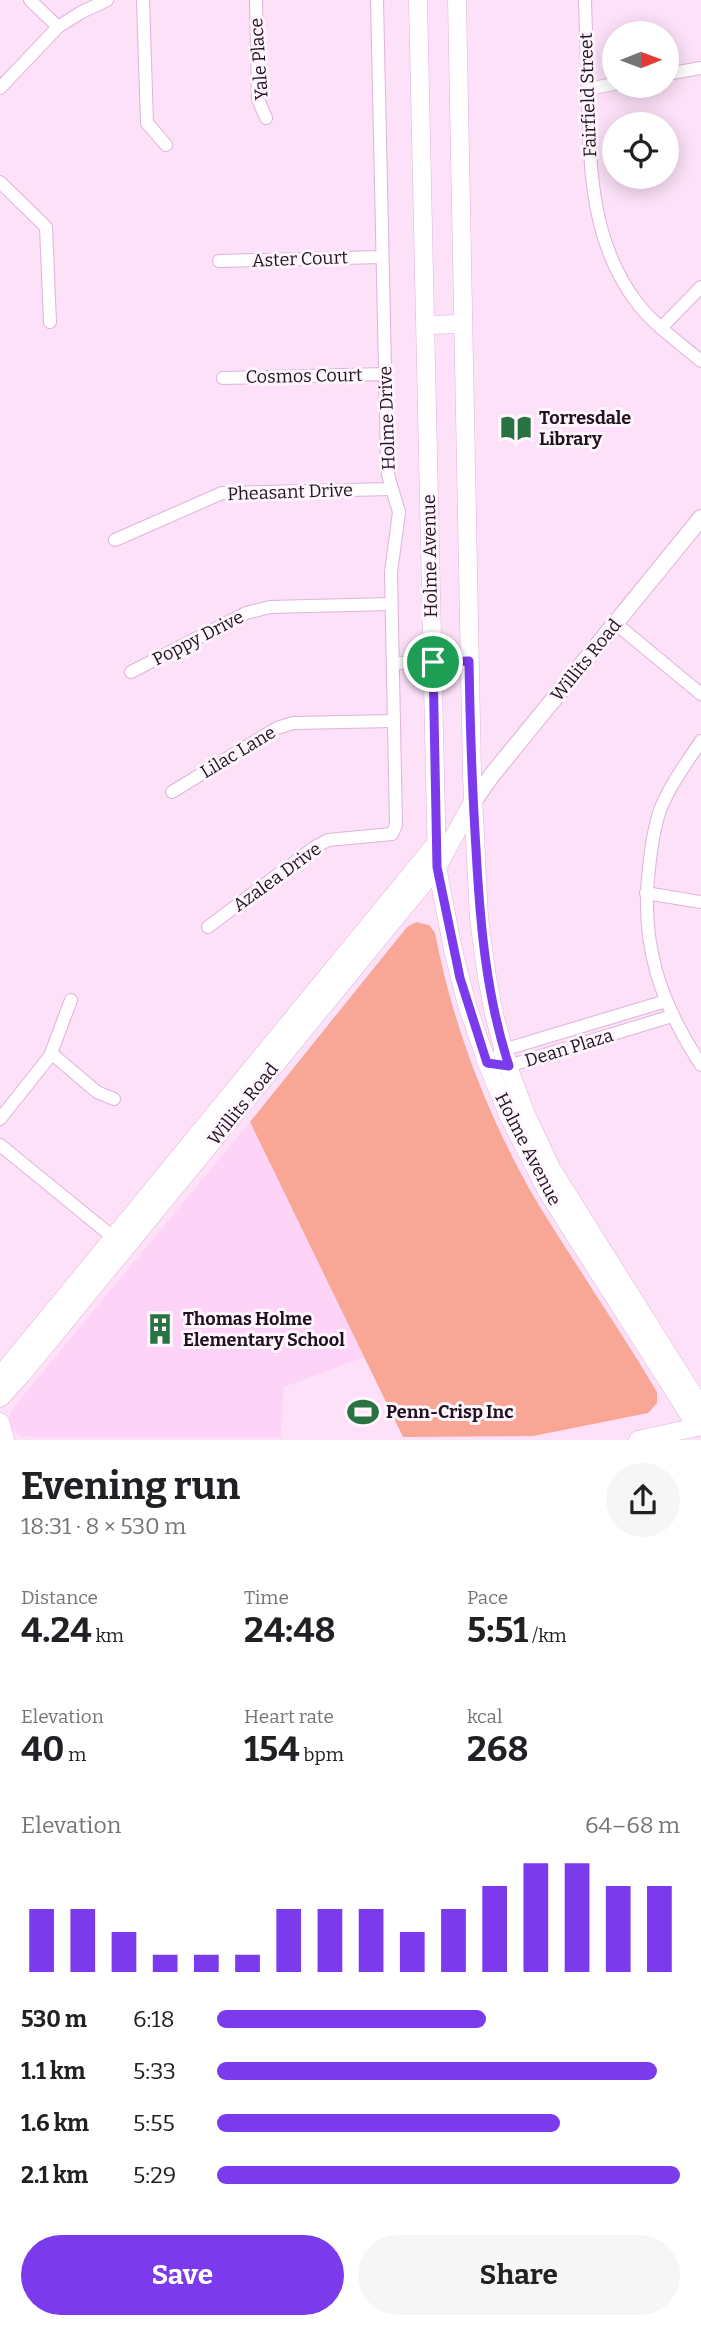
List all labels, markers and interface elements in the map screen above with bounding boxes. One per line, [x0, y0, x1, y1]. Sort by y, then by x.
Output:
street label: Yale Place [245, 17, 273, 101]
north arrow [602, 21, 679, 98]
map controls [602, 21, 679, 189]
street label: Fairfield Street [575, 32, 601, 158]
button: locate [602, 112, 679, 189]
street label: Aster Court [252, 246, 349, 272]
street label: Cosmos Court [245, 364, 363, 388]
street label: Holme Drive [374, 365, 400, 471]
place label: Torresdale Library [539, 407, 631, 450]
library icon: Torresdale Library [499, 411, 533, 445]
street label: Pheasant Drive [227, 479, 353, 505]
street label: Holme Avenue [418, 494, 442, 618]
street label: Poppy Drive [149, 606, 247, 670]
street label: Willits Road [546, 614, 626, 706]
pin [403, 632, 463, 692]
icon: arrive [414, 643, 452, 681]
street label: Lilac Lane [197, 721, 279, 783]
street label: Azalea Drive [229, 838, 325, 916]
street label: Dean Plaza [522, 1024, 616, 1072]
street label: Willits Road [203, 1058, 283, 1150]
street label: Holme Avenue [490, 1089, 566, 1209]
place label: Thomas Holme Elementary School [183, 1308, 345, 1351]
building icon: Thomas Holme Elementary School [143, 1312, 177, 1346]
sports icon: Penn-Crisp Inc [346, 1395, 380, 1429]
place label: Penn-Crisp Inc [386, 1401, 513, 1423]
text: Evening run [21, 1463, 240, 1509]
button: share [606, 1463, 680, 1537]
text: 18:31 · 8 × 530 m [21, 1512, 186, 1540]
text: Distance [21, 1586, 98, 1609]
text: Time [244, 1586, 289, 1609]
text: Pace [467, 1586, 508, 1609]
text: 4.24 [21, 1609, 92, 1651]
text: 24:48 [244, 1609, 336, 1651]
text: 5:51 [467, 1609, 528, 1651]
text: km [92, 1624, 124, 1647]
text: /km [528, 1624, 567, 1647]
text: Elevation [21, 1705, 104, 1728]
text: Heart rate [244, 1705, 334, 1728]
text: kcal [467, 1705, 502, 1728]
text: 40 [21, 1728, 65, 1770]
text: 154 [244, 1728, 300, 1770]
text: 268 [467, 1728, 528, 1770]
text: m [65, 1743, 86, 1766]
text: bpm [300, 1743, 344, 1766]
text: Elevation [21, 1811, 121, 1839]
text: 64–68 m [585, 1811, 680, 1839]
text: 530 m [21, 2005, 87, 2033]
text: 6:18 [133, 2005, 175, 2033]
text: 1.1 km [21, 2057, 85, 2085]
text: 5:33 [133, 2057, 176, 2085]
text: 1.6 km [21, 2109, 89, 2137]
text: 5:55 [133, 2109, 175, 2137]
text: 2.1 km [21, 2161, 88, 2189]
text: 5:29 [133, 2161, 176, 2189]
button: Save [21, 2235, 344, 2315]
button: Share [358, 2235, 680, 2315]

